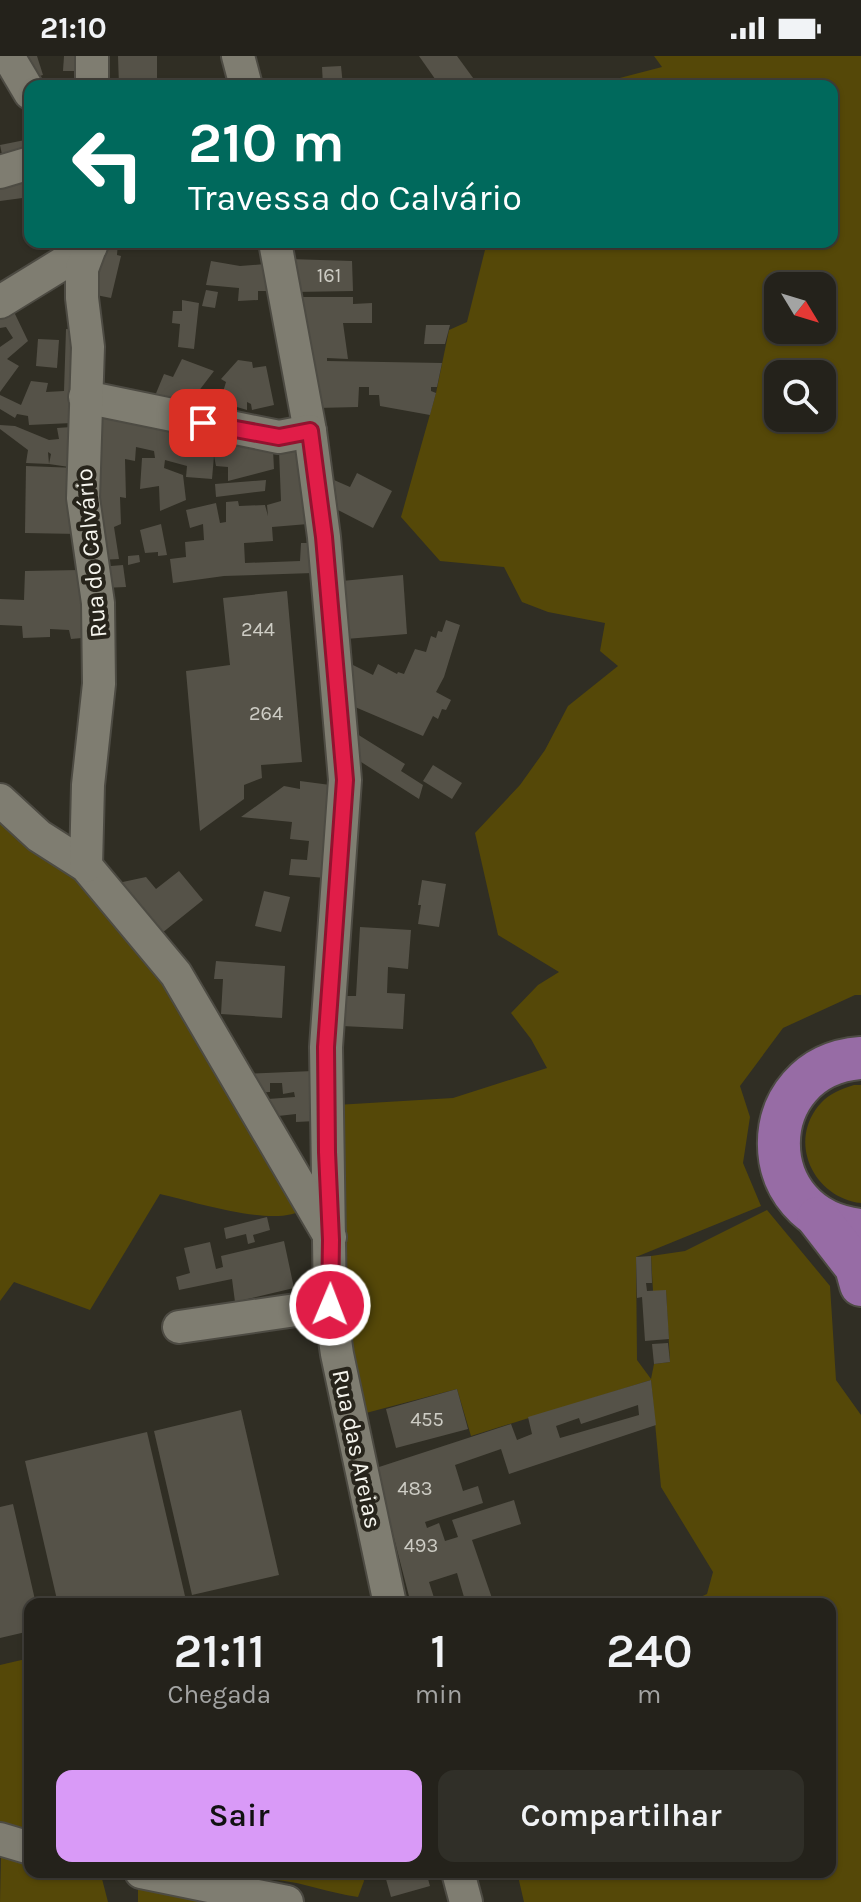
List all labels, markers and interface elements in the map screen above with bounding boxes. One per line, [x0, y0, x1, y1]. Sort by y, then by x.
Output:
text: 21:10 [40, 10, 107, 46]
text: 210 m [188, 110, 345, 175]
icon: left [56, 112, 160, 216]
text: Travessa do Calvário [188, 177, 522, 219]
house number: 161 [317, 264, 341, 287]
north arrow [764, 272, 836, 344]
map controls [764, 272, 836, 432]
button: search [764, 360, 836, 432]
pin [169, 389, 237, 457]
icon: arrive [181, 401, 225, 445]
street label: Rua do Calvário [70, 467, 112, 639]
house number: 244 [241, 618, 275, 641]
house number: 264 [249, 702, 283, 725]
position arrow [288, 1263, 372, 1347]
street label: Rua das Areias [327, 1367, 387, 1531]
house number: 455 [410, 1408, 444, 1431]
house number: 483 [397, 1477, 433, 1500]
house number: 493 [404, 1534, 438, 1557]
text: 21:11 [174, 1623, 265, 1679]
text: 1 [430, 1623, 447, 1679]
text: 240 [606, 1623, 693, 1679]
text: Chegada [167, 1679, 271, 1710]
text: min [415, 1679, 462, 1710]
text: m [637, 1679, 661, 1710]
button: Sair [56, 1770, 422, 1862]
button: Compartilhar [438, 1770, 804, 1862]

